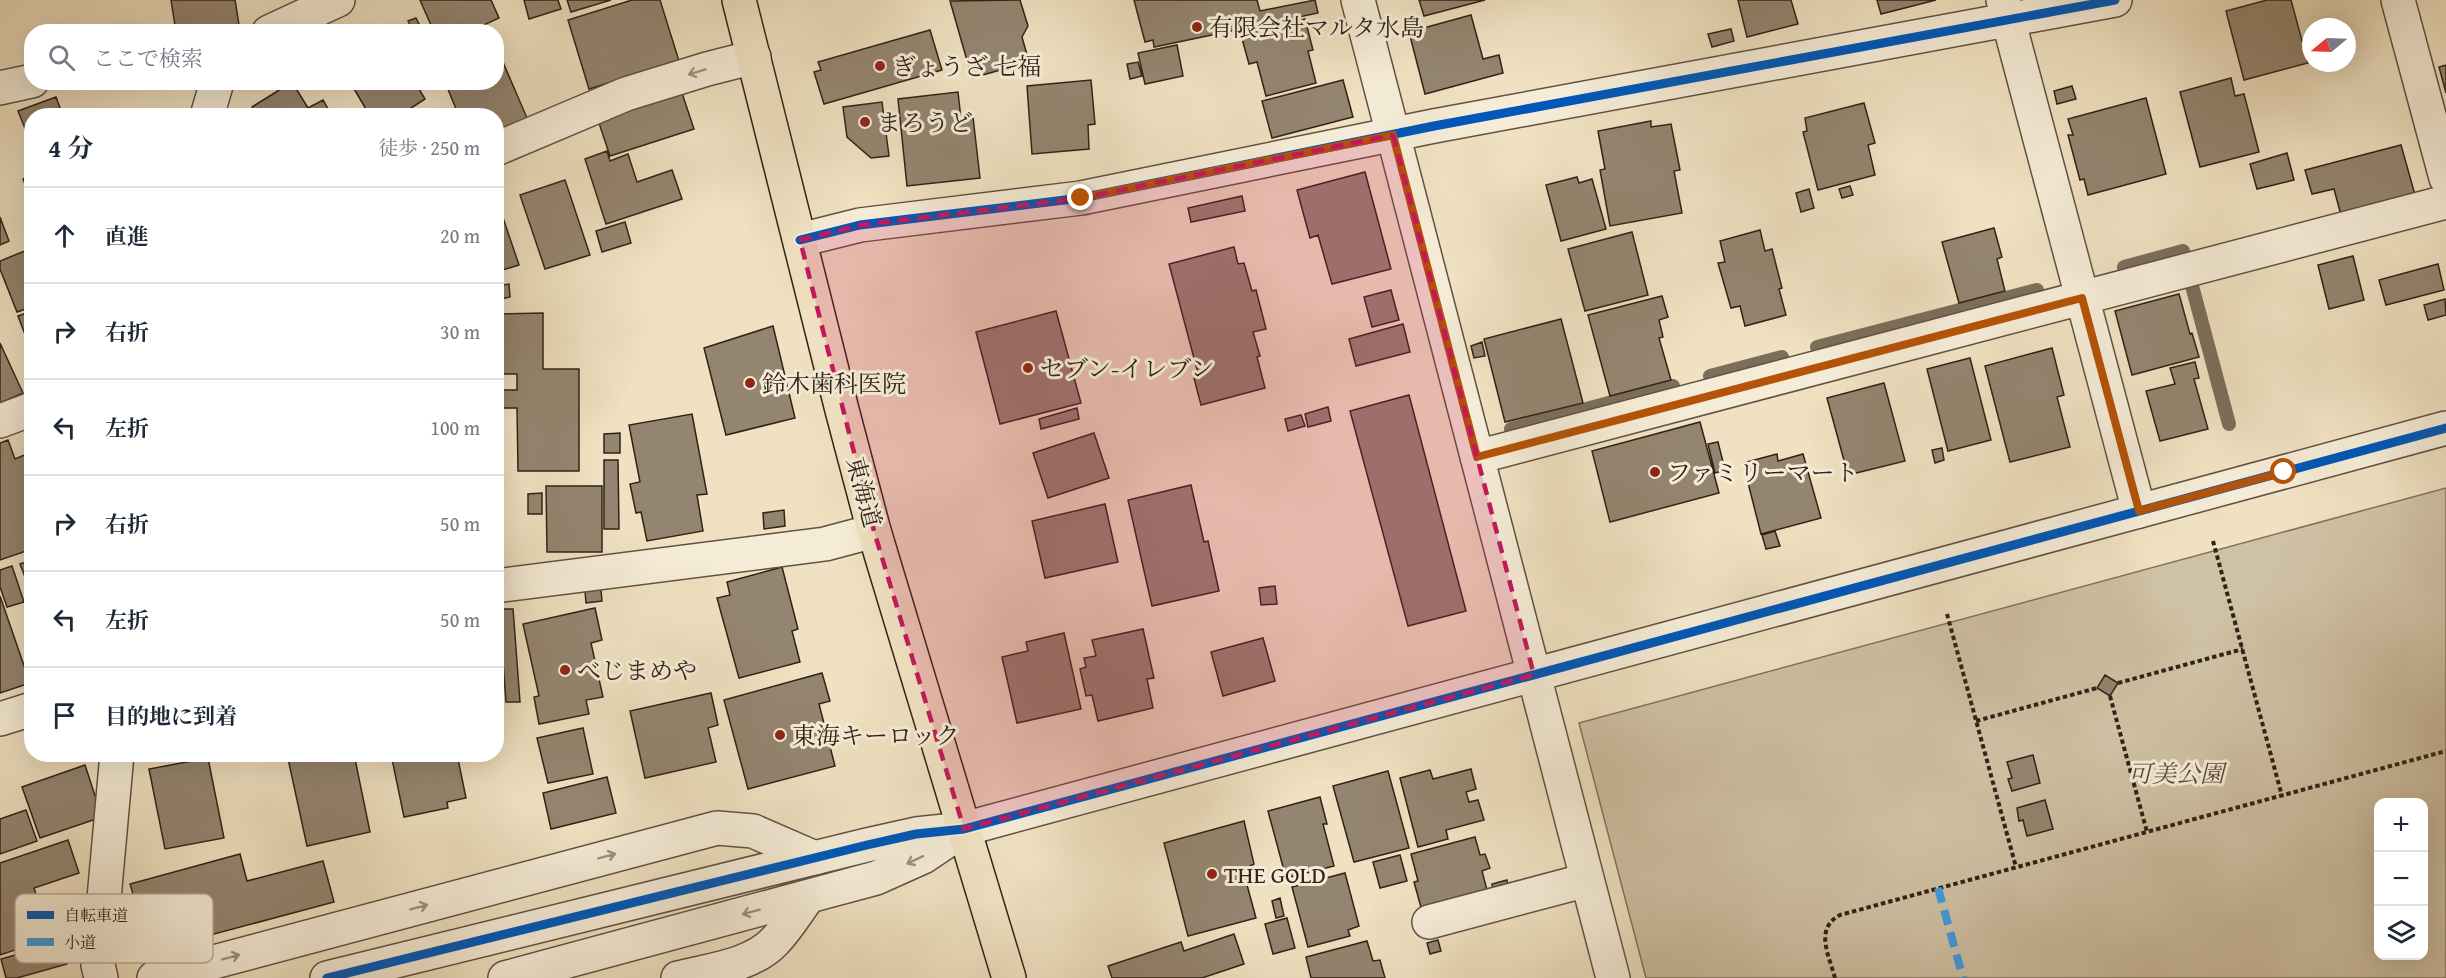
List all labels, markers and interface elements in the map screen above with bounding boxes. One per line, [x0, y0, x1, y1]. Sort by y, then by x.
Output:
place label: 有限会社マルタ水島 [1209, 10, 1424, 45]
north arrow [2302, 18, 2356, 72]
marker: 有限会社マルタ水島 [1190, 20, 1204, 34]
search box [24, 24, 504, 90]
icon: search [45, 41, 78, 74]
text: ここで検索 [93, 42, 203, 74]
place label: ぎょうざ 七福 [892, 49, 1041, 84]
marker: ぎょうざ 七福 [873, 59, 887, 73]
one-way arrow [688, 67, 707, 78]
place label: まろうど [877, 105, 973, 140]
marker: まろうど [858, 115, 872, 129]
text: 4 分 [48, 128, 93, 167]
text: 徒歩 · 250 m [378, 133, 480, 162]
route end [1067, 184, 1093, 210]
icon: ahead [48, 219, 81, 252]
text: 直進 [105, 220, 149, 252]
text: 20 m [440, 221, 480, 250]
icon: right [48, 315, 81, 348]
text: 右折 [105, 316, 149, 348]
text: 30 m [440, 317, 480, 346]
place label: セブン-イレブン [1040, 351, 1214, 386]
marker: セブン-イレブン [1021, 361, 1035, 375]
place label: 鈴木歯科医院 [762, 366, 906, 401]
marker: 鈴木歯科医院 [743, 376, 757, 390]
icon: left [48, 411, 81, 444]
text: 左折 [105, 412, 149, 444]
text: 100 m [430, 413, 480, 442]
street label: 東海道 [838, 453, 890, 531]
place label: ファミリーマート [1667, 455, 1859, 490]
route start [2270, 458, 2296, 484]
marker: ファミリーマート [1648, 465, 1662, 479]
icon: right [48, 507, 81, 540]
text: 右折 [105, 508, 149, 540]
text: 50 m [440, 509, 480, 538]
icon: left [48, 603, 81, 636]
text: 左折 [105, 604, 149, 636]
text: 50 m [440, 605, 480, 634]
place label: べじまめや [577, 653, 697, 688]
marker: べじまめや [558, 663, 572, 677]
icon: arrive [48, 699, 81, 732]
text: 目的地に到着 [105, 700, 237, 732]
place label: 東海キーロック [792, 718, 960, 753]
marker: 東海キーロック [773, 728, 787, 742]
park label: 可美公園 [2128, 756, 2228, 791]
map controls [2374, 798, 2428, 960]
button: + [2374, 798, 2428, 852]
one-way arrow [597, 850, 616, 862]
button: − [2374, 852, 2428, 906]
one-way arrow [906, 855, 924, 867]
place label: THE GOLD [1224, 857, 1326, 892]
marker: THE GOLD [1205, 867, 1219, 881]
legend [15, 894, 213, 963]
one-way arrow [409, 901, 428, 912]
text: 自転車道 [64, 903, 128, 927]
button: layers [2374, 906, 2428, 960]
one-way arrow [742, 907, 761, 918]
text: 小道 [64, 930, 96, 954]
one-way arrow [221, 951, 240, 963]

